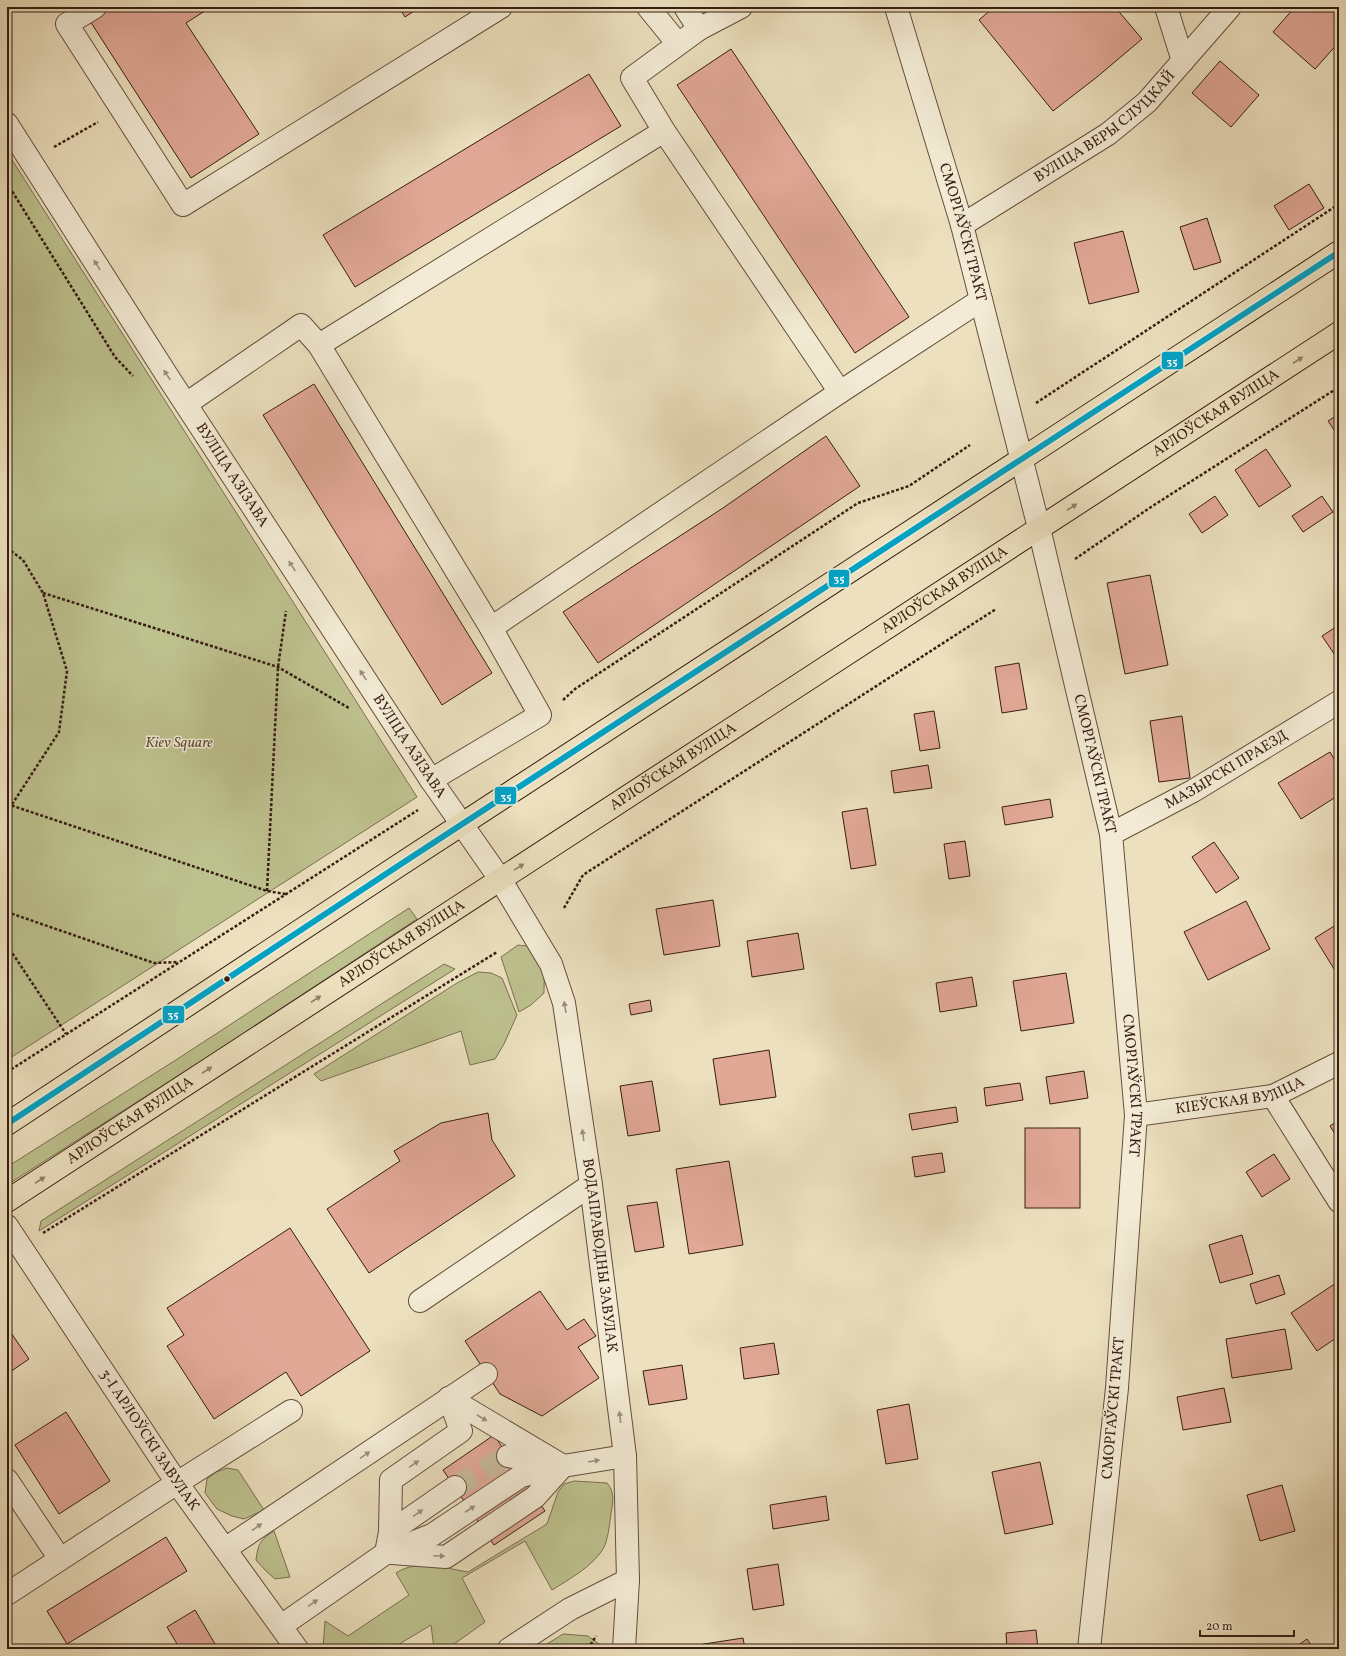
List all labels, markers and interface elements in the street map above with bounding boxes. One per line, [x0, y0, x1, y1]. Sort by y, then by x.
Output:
street label: ВУЛІЦА ВЕРЫ СЛУЦКАЙ [1030, 66, 1180, 188]
street label: СМОРГАЎСКІ ТРАКТ [933, 160, 992, 304]
one-way arrow [94, 260, 101, 271]
line badge: 35 [1161, 351, 1184, 370]
text: 35 [1167, 355, 1177, 370]
one-way arrow [1292, 356, 1304, 363]
street label: АРЛОЎСКАЯ ВУЛІЦА [1148, 364, 1284, 462]
one-way arrow [163, 370, 171, 380]
street label: ВУЛІЦА АЗІЗАВА [190, 419, 274, 532]
one-way arrow [1066, 503, 1078, 510]
street label: АРЛОЎСКАЯ ВУЛІЦА [877, 541, 1012, 639]
one-way arrow [288, 560, 295, 572]
line badge: 35 [828, 569, 850, 588]
text: 35 [834, 572, 844, 587]
one-way arrow [359, 669, 366, 681]
street label: ВУЛІЦА АЗІЗАВА [367, 690, 451, 803]
street label: СМОРГАЎСКІ ТРАКТ [1068, 692, 1121, 836]
street label: АРЛОЎСКАЯ ВУЛІЦА [606, 718, 741, 816]
street label: МАЗЫРСКІ ПРАЕЗД [1161, 725, 1292, 815]
park label: Kiev Square [145, 733, 213, 754]
line badge: 35 [494, 786, 517, 805]
text: 35 [501, 790, 511, 805]
one-way arrow [514, 863, 524, 871]
street label: АРЛОЎСКАЯ ВУЛІЦА [334, 895, 469, 993]
unlabelled marker [222, 974, 232, 984]
one-way arrow [310, 996, 322, 1003]
one-way arrow [561, 1001, 567, 1013]
line badge: 35 [162, 1005, 185, 1024]
text: 35 [168, 1008, 178, 1023]
street label: СМОРГАЎСКІ ТРАКТ [1117, 1013, 1147, 1157]
one-way arrow [202, 1066, 212, 1074]
street label: АРЛОЎСКАЯ ВУЛІЦА [63, 1071, 198, 1170]
street label: КІЕЎСКАЯ ВУЛІЦА [1174, 1071, 1308, 1120]
one-way arrow [580, 1129, 586, 1142]
street label: ВОДАПРАВОДНЫ ЗАВУЛАК [577, 1157, 622, 1354]
one-way arrow [34, 1176, 46, 1183]
street label: СМОРГАЎСКІ ТРАКТ [1097, 1336, 1131, 1480]
street label: 3-І АРЛОЎСКІ ЗАВУЛАК [94, 1365, 204, 1515]
one-way arrow [617, 1411, 624, 1423]
one-way arrow [477, 1415, 488, 1422]
one-way arrow [360, 1451, 370, 1459]
one-way arrow [588, 1458, 601, 1464]
one-way arrow [409, 1459, 420, 1468]
one-way arrow [465, 1506, 476, 1513]
one-way arrow [413, 1509, 423, 1517]
one-way arrow [252, 1524, 263, 1531]
one-way arrow [433, 1553, 446, 1559]
one-way arrow [308, 1599, 319, 1607]
scale bar [1200, 1612, 1294, 1638]
text: 20 m [1206, 1619, 1233, 1635]

